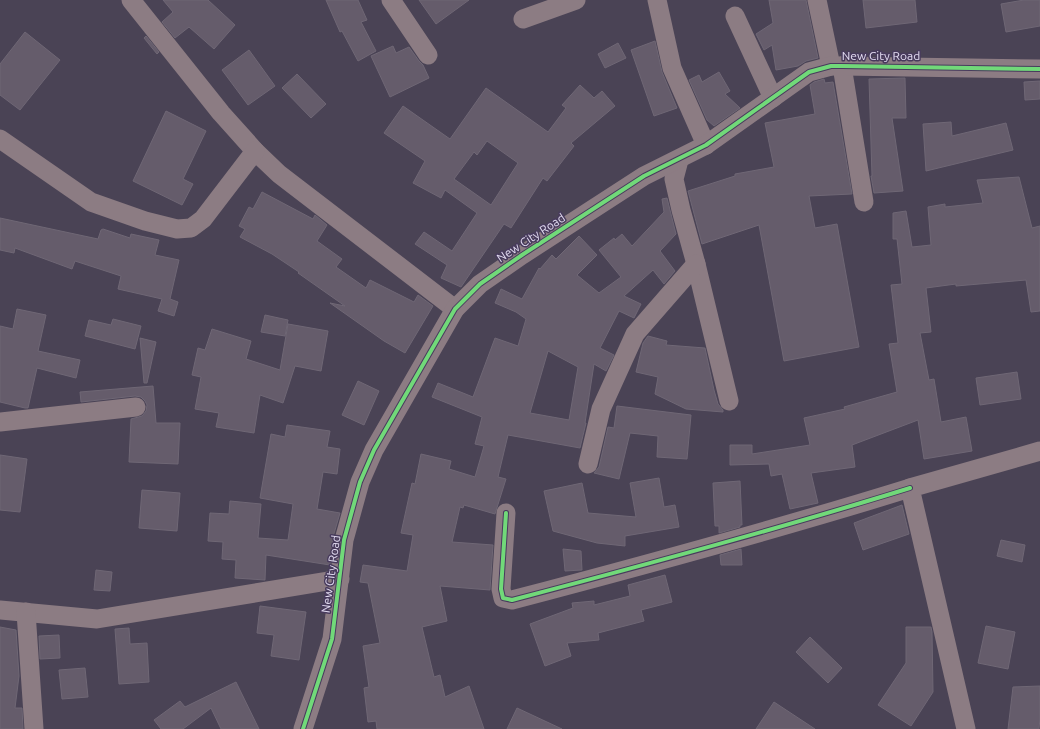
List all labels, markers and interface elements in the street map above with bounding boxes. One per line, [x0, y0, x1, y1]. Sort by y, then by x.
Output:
street label: New City Road [842, 49, 920, 62]
street label: New City Road [494, 211, 567, 264]
street label: New City Road [319, 534, 342, 614]

